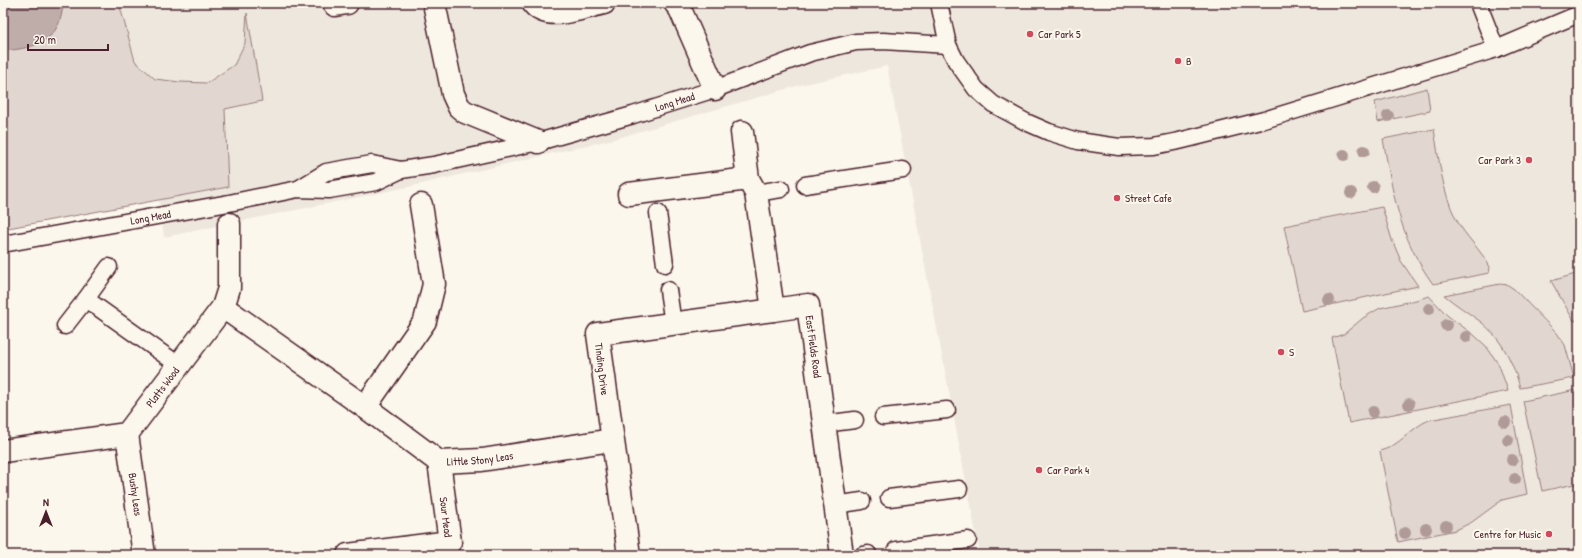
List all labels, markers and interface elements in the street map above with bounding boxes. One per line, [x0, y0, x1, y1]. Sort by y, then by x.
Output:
scale bar [28, 26, 108, 52]
place label: Car Park 5 [1038, 27, 1081, 41]
marker: Car Park 5 [1025, 29, 1035, 39]
text: 20 m [34, 31, 56, 48]
place label: B [1186, 54, 1192, 68]
marker: B [1173, 56, 1183, 66]
street label: Long Mead [653, 89, 697, 115]
place label: Car Park 3 [1478, 153, 1521, 167]
marker: Car Park 3 [1524, 155, 1534, 165]
place label: Street Cafe [1125, 191, 1172, 205]
marker: Street Cafe [1112, 193, 1122, 203]
street label: Long Mead [129, 207, 172, 228]
street label: East Fields Road [802, 314, 825, 379]
street label: Tinding Drive [592, 342, 612, 396]
place label: S [1289, 345, 1294, 359]
marker: S [1276, 347, 1286, 357]
street label: Platts Wood [143, 364, 183, 410]
street label: Little Stony Leas [447, 448, 514, 469]
place label: Car Park 4 [1047, 463, 1089, 477]
marker: Car Park 4 [1034, 465, 1044, 475]
street label: Bushy Leas [126, 472, 145, 517]
north arrow [26, 492, 66, 532]
text: N [43, 495, 49, 509]
street label: Sour Mead [437, 496, 455, 538]
place label: Centre for Music [1474, 527, 1542, 541]
marker: Centre for Music [1544, 529, 1554, 539]

